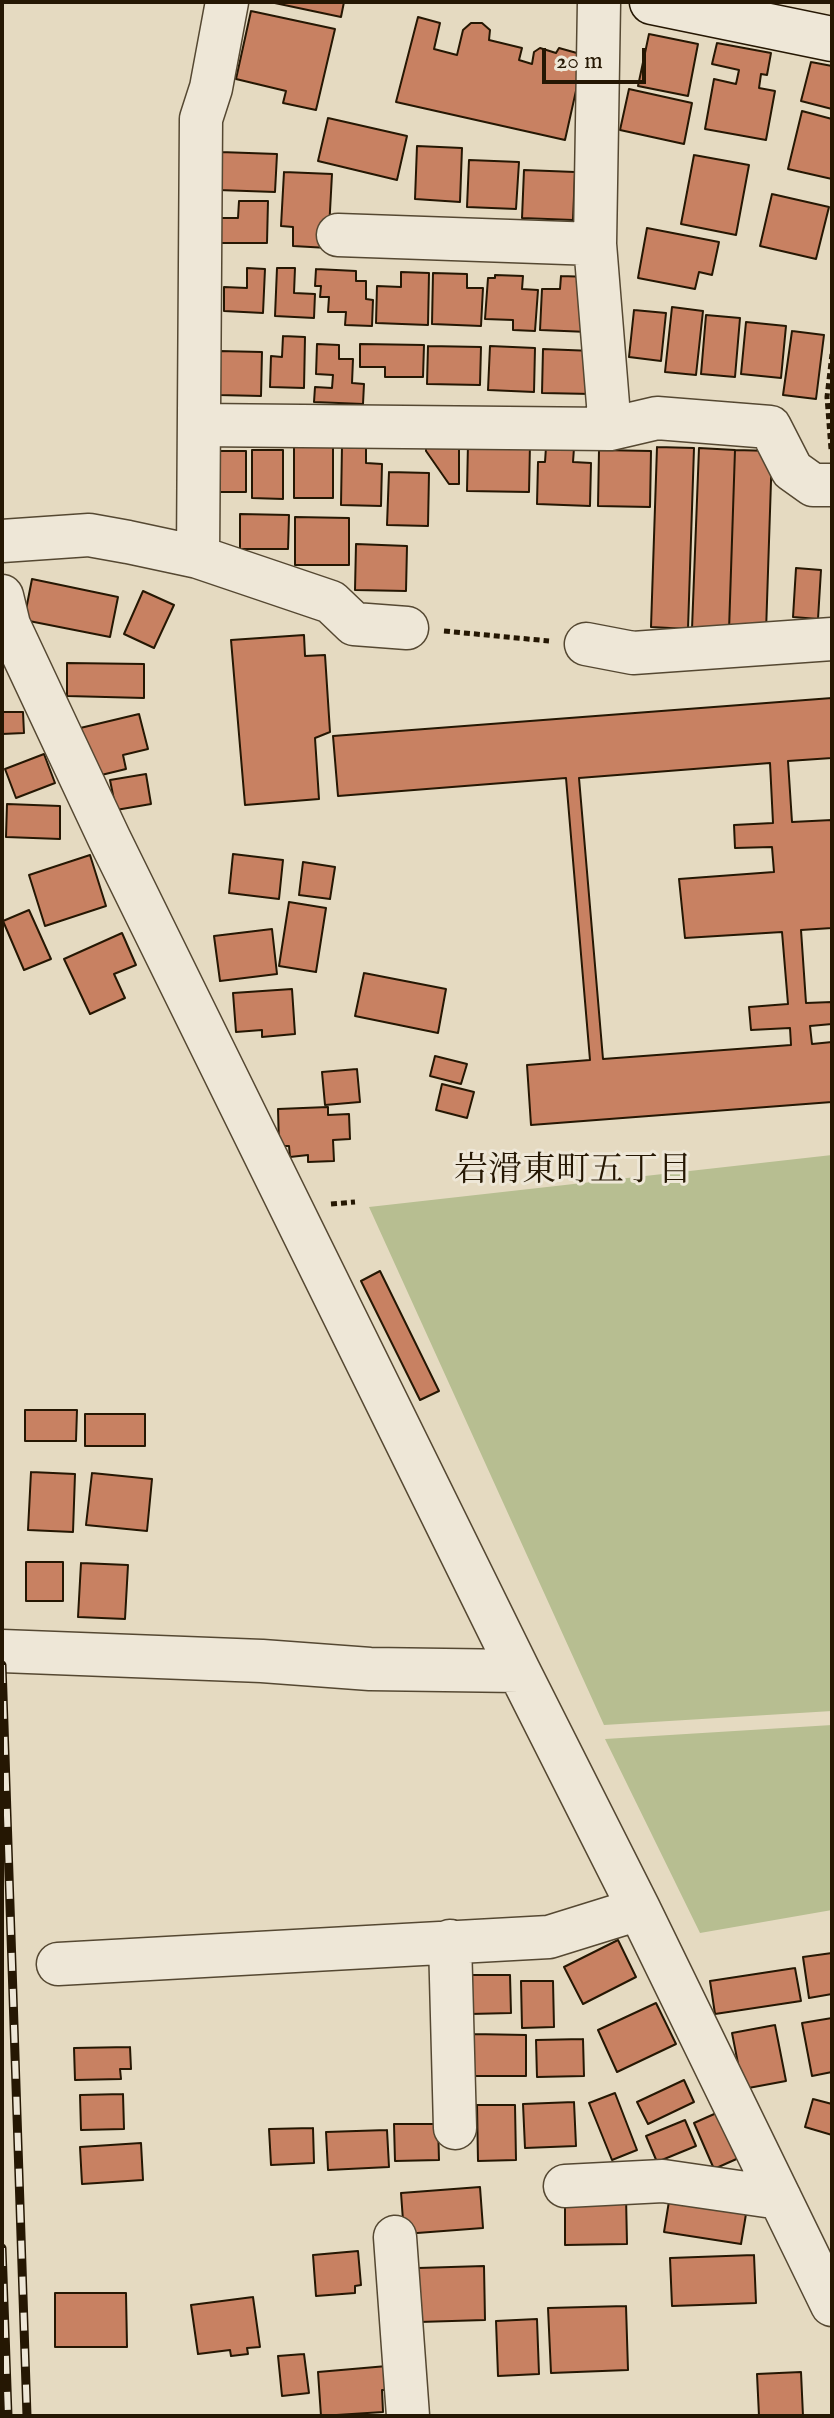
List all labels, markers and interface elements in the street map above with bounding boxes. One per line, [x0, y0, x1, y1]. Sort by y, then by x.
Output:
scale bar [546, 32, 650, 82]
text: 20 m [556, 46, 603, 77]
district label: 岩滑東町五丁目 [454, 1153, 692, 1193]

